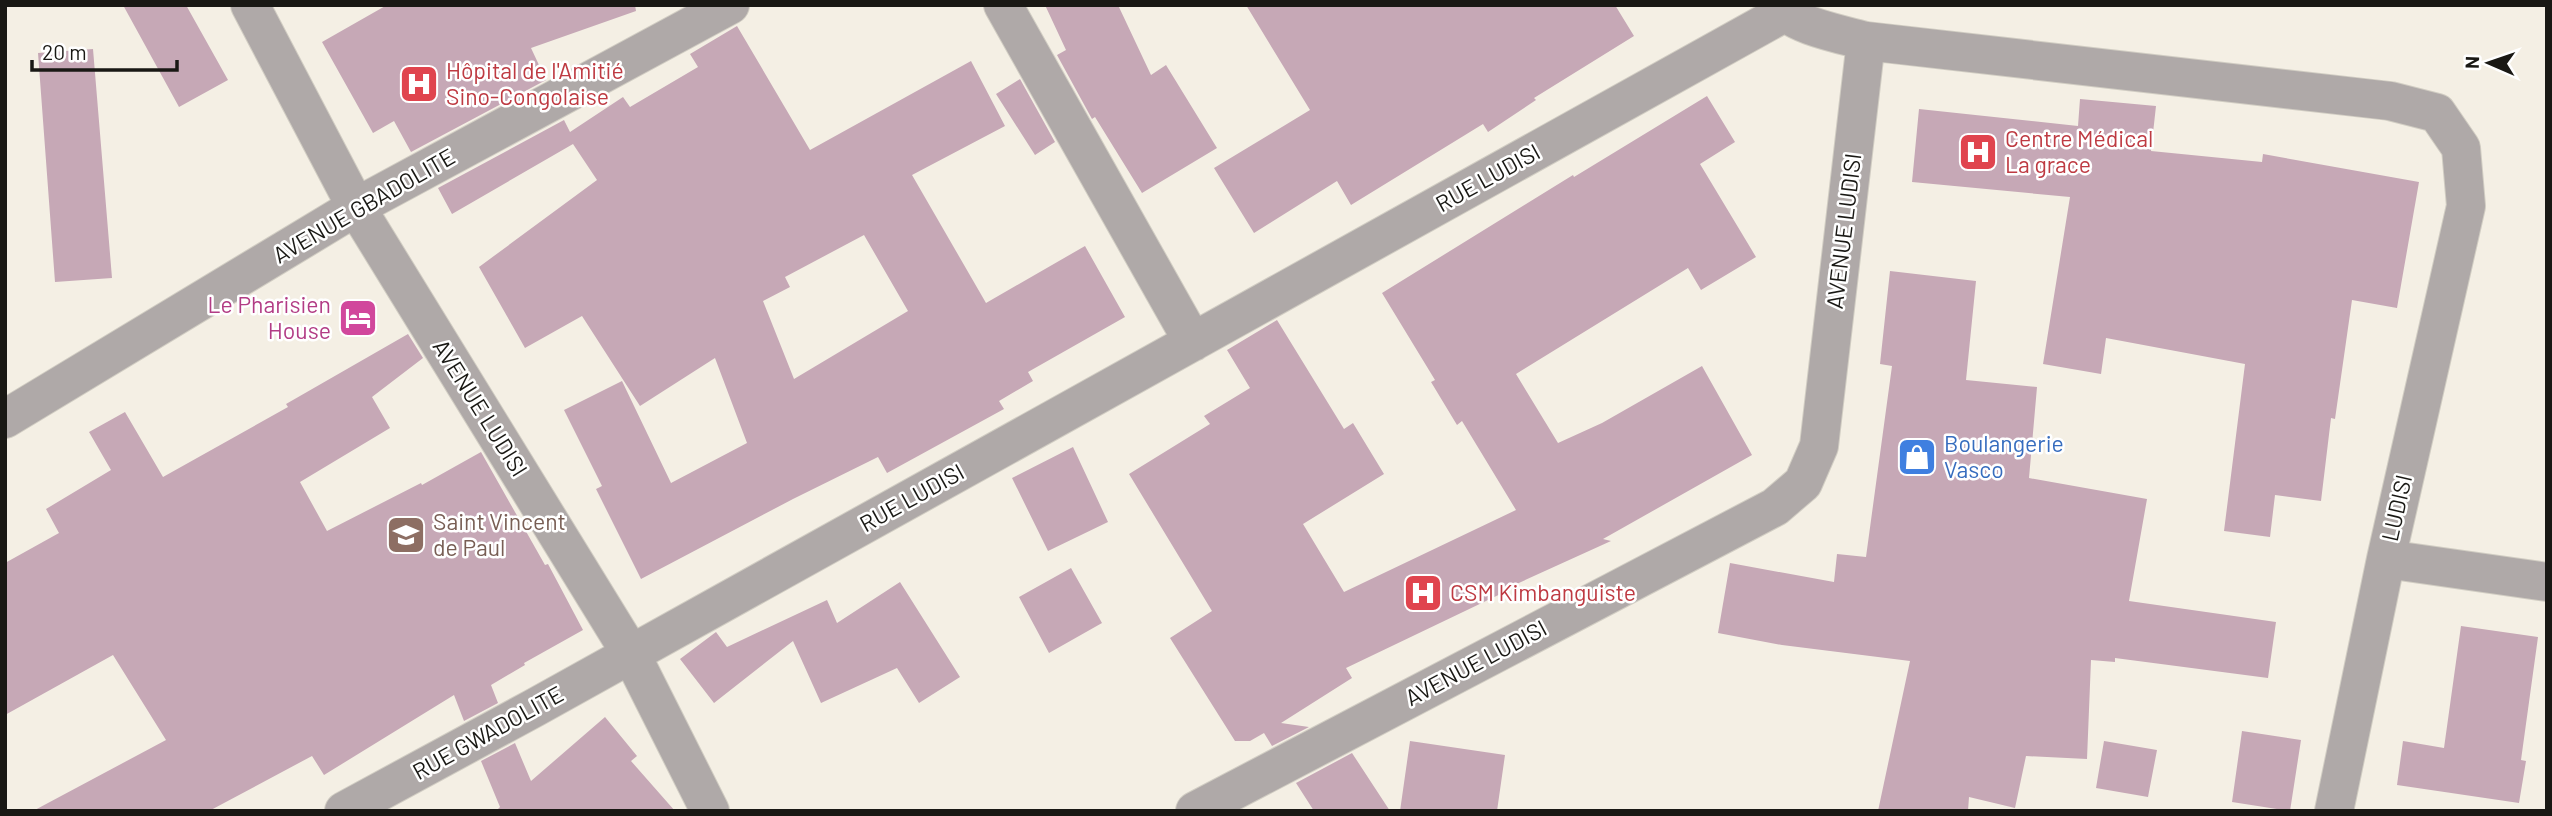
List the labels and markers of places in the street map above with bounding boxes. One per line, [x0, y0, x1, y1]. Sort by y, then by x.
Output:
place label: Hôpital de l'Amitié Sino-Congolaise [446, 56, 624, 110]
hospital icon: Hôpital de l'Amitié Sino-Congolaise [398, 63, 440, 105]
place label: Centre Médical La grace [2005, 124, 2153, 178]
hospital icon: Centre Médical La grace [1957, 131, 1999, 173]
place label: Le Pharisien House [207, 290, 331, 344]
hotel icon: Le Pharisien House [337, 297, 379, 339]
place label: Boulangerie Vasco [1944, 429, 2064, 483]
shop icon: Boulangerie Vasco [1896, 436, 1938, 478]
place label: Saint Vincent de Paul [433, 507, 566, 561]
school or university icon: Saint Vincent de Paul [385, 514, 427, 556]
hospital icon: CSM Kimbanguiste [1402, 572, 1444, 614]
place label: CSM Kimbanguiste [1450, 578, 1636, 606]

